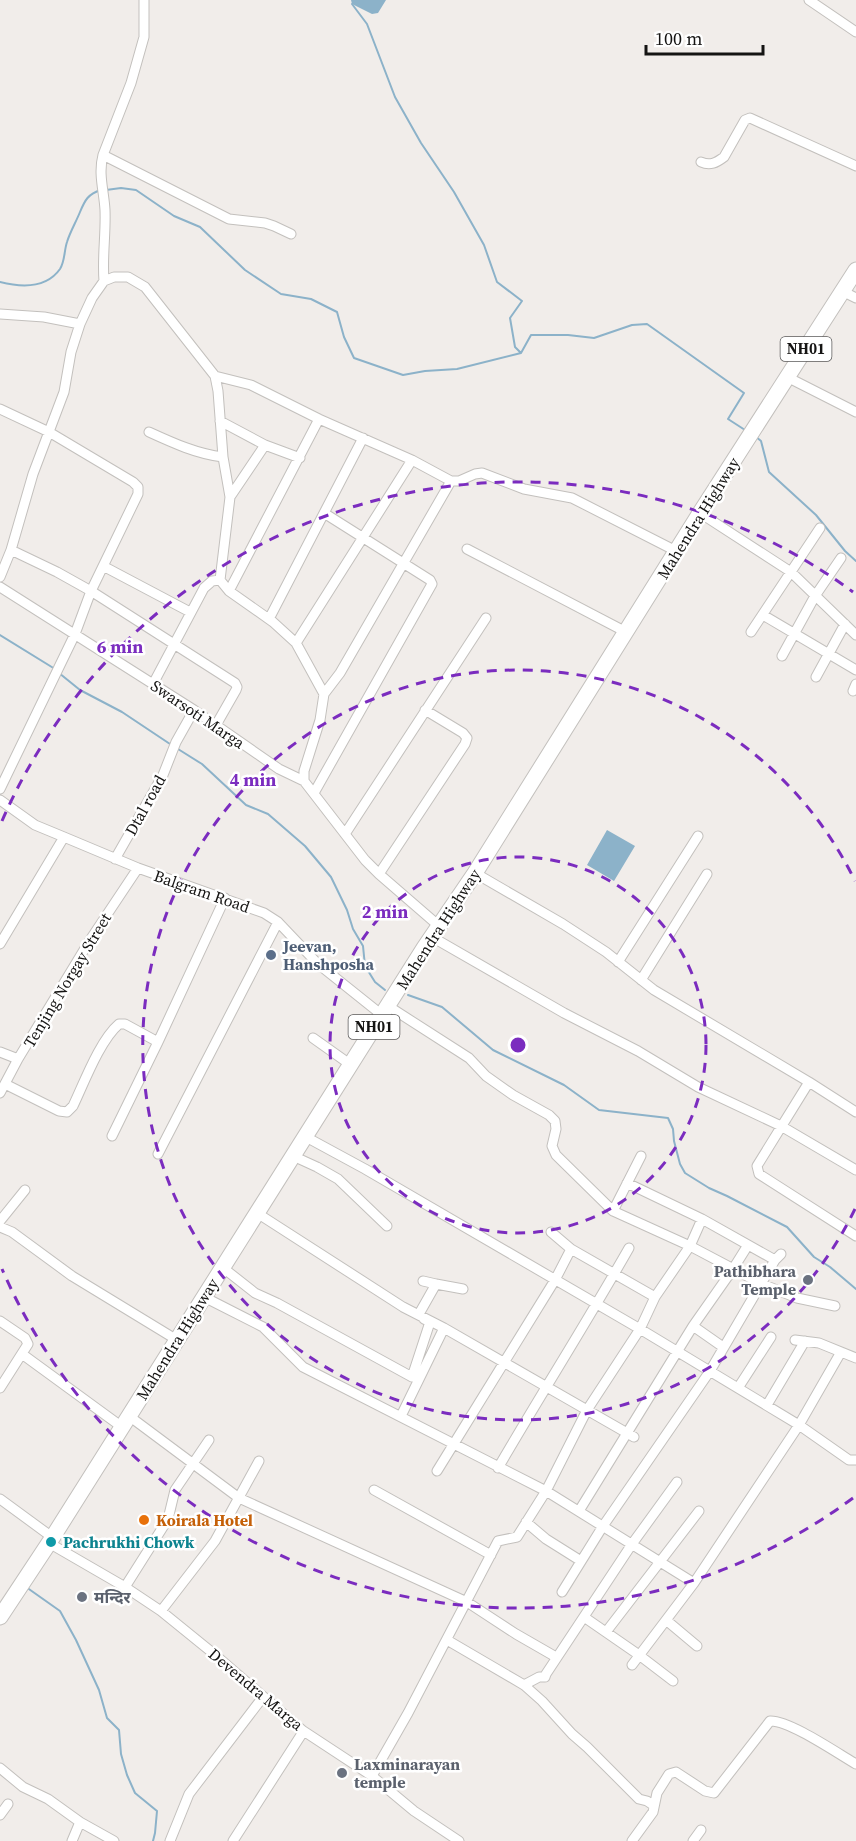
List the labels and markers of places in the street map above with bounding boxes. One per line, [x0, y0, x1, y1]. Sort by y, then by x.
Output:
place label: Jeevan, Hanshposha [282, 935, 375, 975]
marker: Jeevan, Hanshposha [264, 948, 278, 962]
centre of rings [508, 1035, 528, 1055]
place label: Pathibhara Temple [714, 1260, 796, 1300]
marker: Pathibhara Temple [801, 1273, 815, 1287]
place label: Koirala Hotel [156, 1509, 253, 1531]
marker: Koirala Hotel [137, 1513, 151, 1527]
place label: Pachrukhi Chowk [63, 1531, 195, 1553]
marker: Pachrukhi Chowk [44, 1535, 58, 1549]
place label: मन्दिर [94, 1586, 131, 1608]
marker: मन्दिर [75, 1590, 89, 1604]
place label: Laxminarayan temple [354, 1753, 460, 1793]
marker: Laxminarayan temple [335, 1766, 349, 1780]

